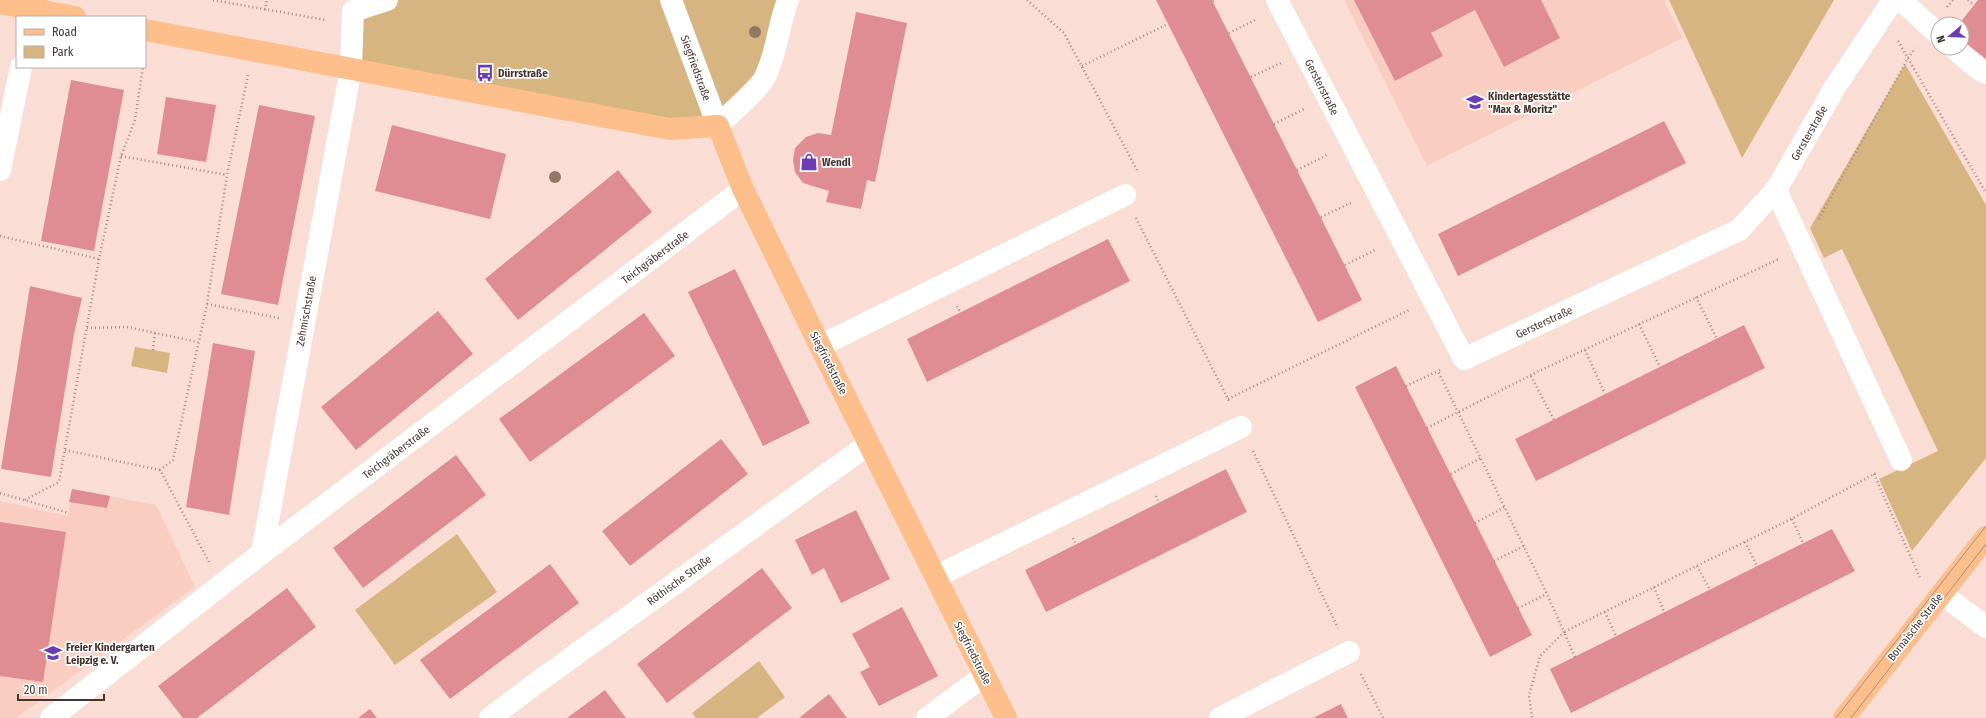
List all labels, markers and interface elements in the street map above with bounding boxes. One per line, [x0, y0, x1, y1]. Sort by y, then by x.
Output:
legend [16, 16, 146, 68]
north arrow [1930, 16, 1970, 56]
text: Road [52, 25, 77, 39]
street label: Siegfriedstraße [678, 34, 713, 103]
text: N [1934, 34, 1948, 44]
text: Park [52, 45, 74, 59]
street label: Gersterstraße [1302, 57, 1341, 117]
bus stop icon: Dürrstraße [475, 63, 495, 83]
place label: Dürrstraße [498, 67, 548, 80]
place label: Kindertagesstätte "Max & Moritz" [1488, 90, 1571, 116]
school or university icon: Kindertagesstätte "Max & Moritz" [1465, 92, 1485, 112]
street label: Gersterstraße [1789, 104, 1830, 163]
shop icon: Wendl [799, 152, 819, 172]
place label: Wendl [822, 156, 852, 169]
street label: Teichgräberstraße [619, 228, 691, 287]
street label: Zehmischstraße [294, 275, 319, 347]
street label: Gersterstraße [1514, 304, 1575, 341]
street label: Siegfriedstraße [807, 330, 850, 397]
street label: Teichgräberstraße [360, 423, 432, 482]
street label: Röthische Straße [645, 553, 714, 608]
street label: Bornaische Straße [1885, 591, 1946, 664]
street label: Siegfriedstraße [951, 620, 994, 687]
place label: Freier Kindergarten Leipzig e. V. [66, 641, 155, 667]
school or university icon: Freier Kindergarten Leipzig e. V. [43, 643, 63, 663]
scale bar [18, 676, 104, 702]
text: 20 m [24, 683, 48, 697]

